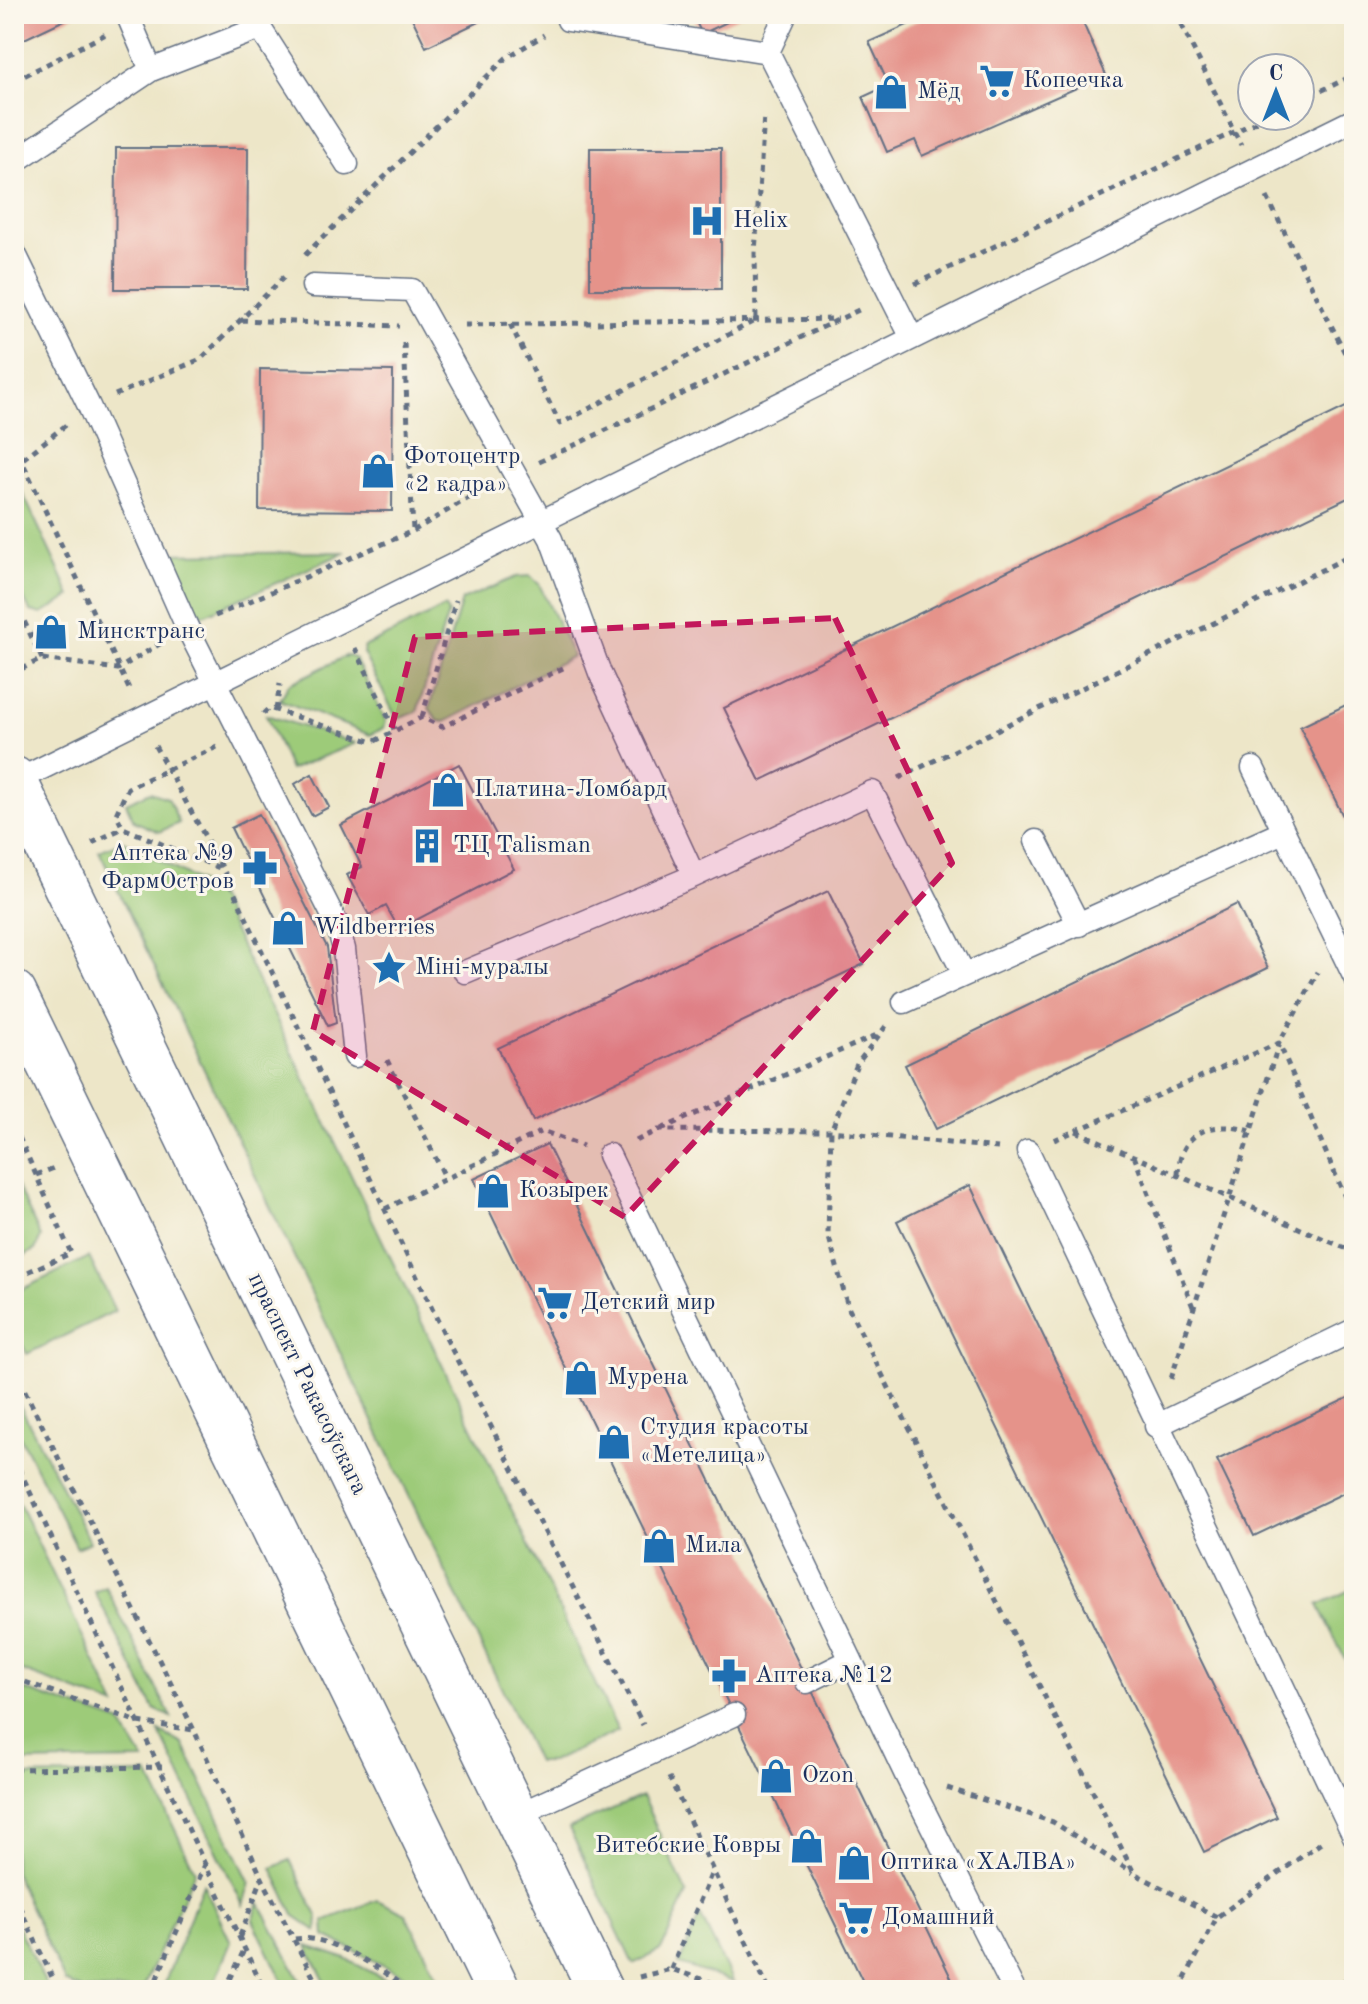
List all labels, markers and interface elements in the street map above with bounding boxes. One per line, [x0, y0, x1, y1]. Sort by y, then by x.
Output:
north arrow [1236, 52, 1316, 132]
supermarket icon: Копеечка [978, 62, 1016, 100]
text: С [1269, 63, 1283, 85]
place label: Копеечка [1023, 69, 1124, 93]
shop icon: Мёд [872, 73, 910, 111]
place label: Мёд [917, 80, 960, 104]
hospital icon: Helix [688, 202, 726, 240]
place label: Helix [733, 209, 788, 233]
place label: Фотоцентр «2 кадра» [404, 445, 520, 497]
shop icon: Фотоцентр «2 кадра» [359, 452, 397, 490]
shop icon: Минсктранс [32, 613, 70, 651]
place label: Минсктранс [77, 620, 205, 644]
shop icon: Платина-Ломбард [429, 771, 467, 809]
place label: Платина-Ломбард [474, 778, 667, 802]
building icon: ТЦ Talisman [408, 827, 446, 865]
place label: ТЦ Talisman [453, 834, 591, 858]
place label: Аптека №9 ФармОстров [101, 842, 234, 894]
pharmacy icon: Аптека №9 ФармОстров [241, 849, 279, 887]
shop icon: Wildberries [269, 909, 307, 947]
place label: Wildberries [314, 916, 435, 940]
place icon: Міні-муралы [370, 949, 408, 987]
place label: Міні-муралы [415, 956, 549, 980]
shop icon: Козырек [474, 1172, 512, 1210]
place label: Козырек [519, 1179, 609, 1203]
street label: праспект Ракасоўскага [243, 1269, 371, 1499]
supermarket icon: Детский мир [536, 1284, 574, 1322]
place label: Детский мир [581, 1291, 715, 1315]
shop icon: Мурена [562, 1359, 600, 1397]
place label: Мурена [607, 1366, 688, 1390]
place label: Студия красоты «Метелица» [640, 1416, 809, 1468]
shop icon: Студия красоты «Метелица» [595, 1423, 633, 1461]
shop icon: Мила [640, 1527, 678, 1565]
place label: Мила [685, 1534, 742, 1558]
pharmacy icon: Аптека №12 [710, 1657, 748, 1695]
place label: Аптека №12 [755, 1664, 893, 1688]
shop icon: Ozon [757, 1757, 795, 1795]
place label: Ozon [802, 1764, 854, 1788]
shop icon: Витебские Ковры [788, 1827, 826, 1865]
place label: Витебские Ковры [595, 1834, 781, 1858]
shop icon: Оптика «ХАЛВА» [835, 1844, 873, 1882]
place label: Оптика «ХАЛВА» [880, 1851, 1076, 1875]
supermarket icon: Домашний [837, 1899, 875, 1937]
place label: Домашний [882, 1906, 995, 1930]

